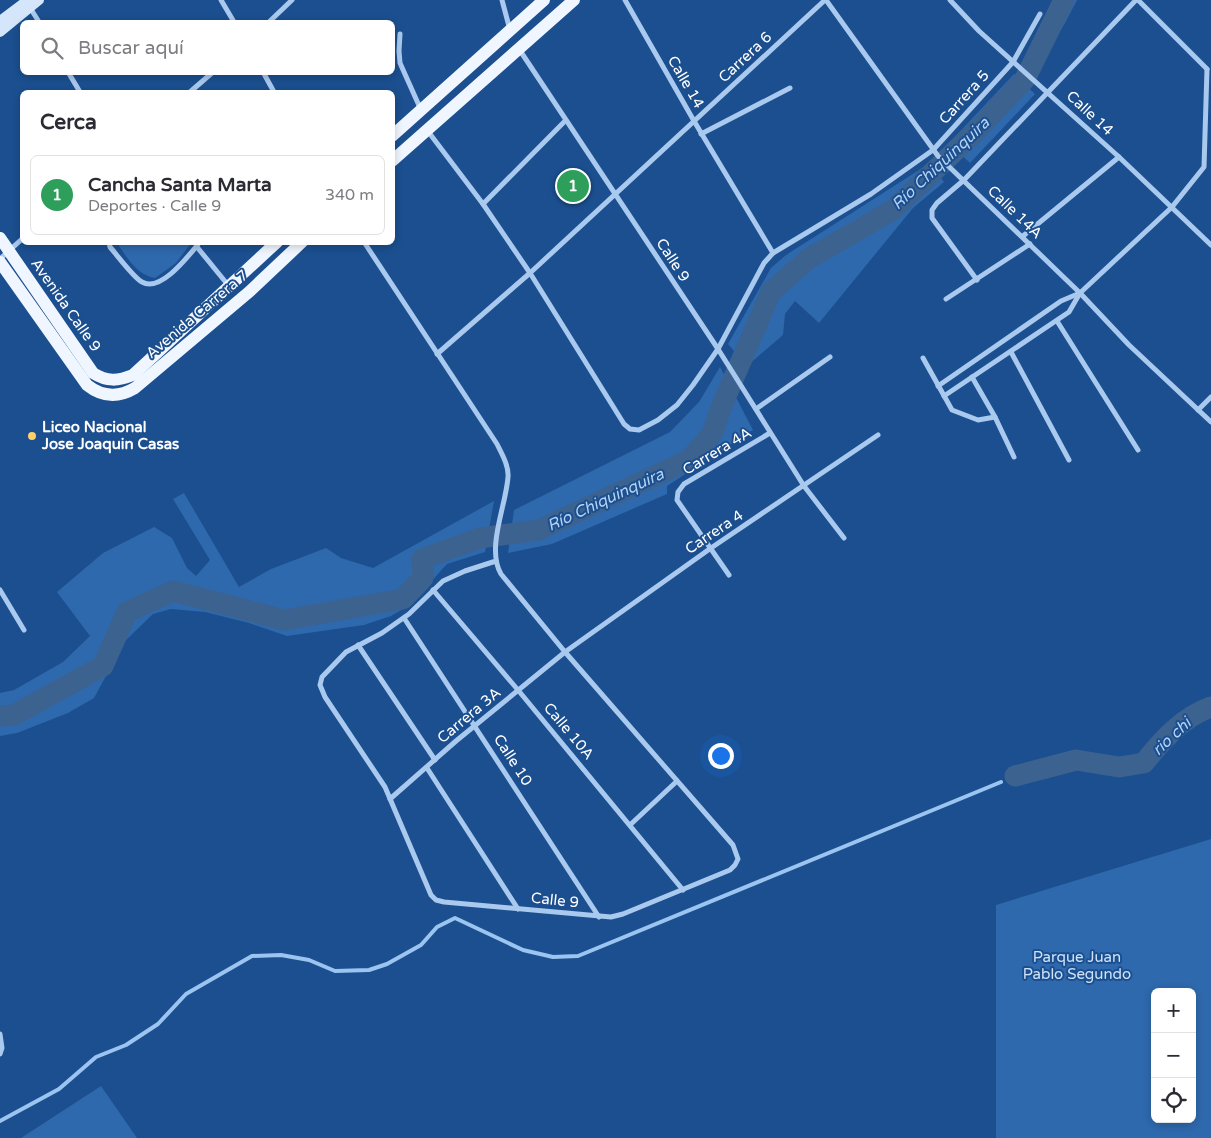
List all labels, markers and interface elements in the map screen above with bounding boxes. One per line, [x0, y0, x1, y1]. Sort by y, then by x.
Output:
search box [20, 20, 395, 75]
street label: Carrera 6 [715, 28, 775, 86]
icon: search [38, 34, 66, 62]
text: Buscar aquí [78, 37, 184, 59]
street label: Calle 14 [664, 53, 708, 111]
street label: Carrera 5 [935, 66, 993, 128]
street label: Calle 14 [1063, 87, 1117, 139]
text: Cerca [40, 110, 97, 135]
water label: Río Chiquinquira [888, 113, 995, 214]
pin: 1 [557, 167, 589, 205]
text: Cancha Santa Marta [88, 174, 272, 196]
street label: Calle 14A [984, 182, 1046, 242]
text: 1 [52, 185, 62, 205]
text: 340 m [325, 185, 374, 205]
text: Deportes · Calle 9 [88, 196, 221, 216]
street label: Calle 9 [652, 235, 694, 285]
street label: Avenida Calle 9 [27, 255, 105, 355]
street label: Avenida Carrera 7 [142, 266, 252, 362]
place label: Liceo Nacional Jose Joaquin Casas [41, 418, 179, 454]
street label: Carrera 4A [679, 423, 755, 479]
marker: Liceo Nacional Jose Joaquin Casas [26, 430, 38, 442]
water label: Río Chiquinquira [544, 464, 668, 536]
street label: Carrera 4 [682, 506, 746, 558]
street label: Carrera 3A [434, 683, 504, 747]
street label: Calle 10A [540, 699, 598, 763]
water label: rio chi [1148, 712, 1197, 760]
street label: Calle 10 [490, 731, 536, 789]
your location [708, 743, 734, 769]
street label: Calle 9 [530, 889, 580, 911]
park label: Parque Juan Pablo Segundo [1023, 948, 1131, 983]
map controls [1151, 988, 1196, 1123]
button: + [1151, 988, 1196, 1033]
button: − [1151, 1033, 1196, 1078]
button: locate [1151, 1078, 1196, 1123]

